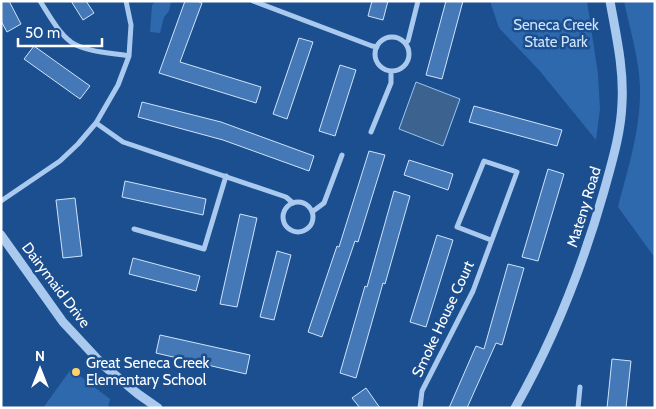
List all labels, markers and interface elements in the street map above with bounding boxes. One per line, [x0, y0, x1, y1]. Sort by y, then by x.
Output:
scale bar [18, 15, 101, 47]
park label: Seneca Creek State Park [513, 16, 599, 51]
text: 50 m [25, 24, 60, 42]
street label: Mateny Road [563, 164, 605, 250]
street label: Dairymaid Drive [18, 239, 94, 332]
street label: Smoke House Court [408, 258, 478, 380]
north arrow [15, 344, 65, 394]
text: N [35, 347, 45, 365]
place label: Great Seneca Creek Elementary School [86, 354, 210, 389]
marker: Great Seneca Creek Elementary School [70, 366, 82, 378]

